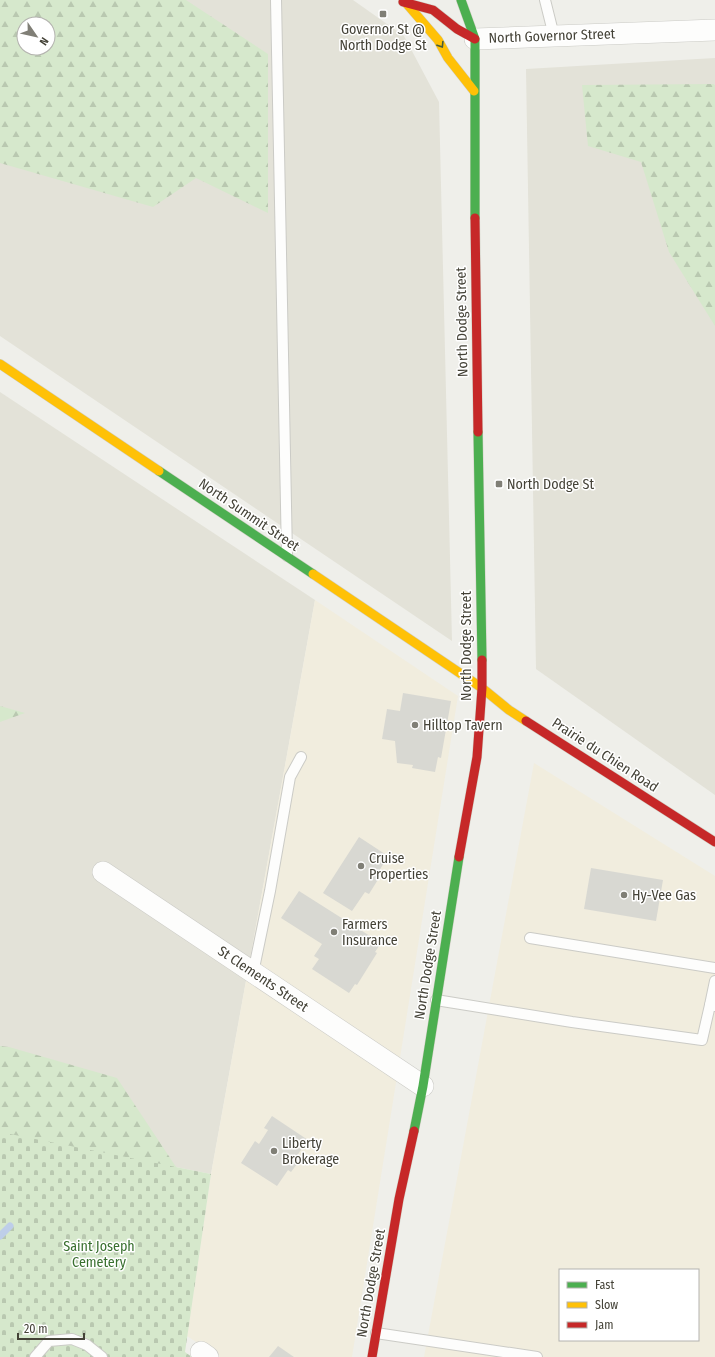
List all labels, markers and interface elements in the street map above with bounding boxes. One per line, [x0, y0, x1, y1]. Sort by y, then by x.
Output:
marker: Governor St @ North Dodge St [378, 9, 388, 19]
north arrow [16, 16, 56, 56]
place label: Governor St @ North Dodge St [339, 21, 427, 54]
street label: North Governor Street [488, 25, 616, 47]
text: N [37, 35, 51, 48]
one-way arrow [436, 41, 443, 48]
street label: North Dodge Street [453, 266, 471, 377]
street label: North Summit Street [195, 475, 303, 555]
place label: North Dodge St [507, 476, 595, 493]
marker: North Dodge St [494, 479, 504, 489]
street label: North Dodge Street [458, 591, 475, 701]
street label: Prairie du Chien Road [549, 714, 661, 796]
place label: Hilltop Tavern [423, 717, 503, 734]
marker: Hilltop Tavern [410, 720, 420, 730]
place label: Cruise Properties [369, 850, 428, 883]
marker: Cruise Properties [356, 861, 366, 871]
place label: Hy-Vee Gas [632, 887, 696, 904]
marker: Hy-Vee Gas [619, 890, 629, 900]
street label: North Dodge Street [411, 909, 445, 1021]
place label: Farmers Insurance [342, 916, 398, 949]
marker: Farmers Insurance [329, 927, 339, 937]
street label: St Clements Street [214, 942, 312, 1016]
place label: Liberty Brokerage [282, 1135, 339, 1168]
marker: Liberty Brokerage [269, 1146, 279, 1156]
street label: North Dodge Street [353, 1227, 389, 1339]
park label: Saint Joseph Cemetery [63, 1238, 135, 1271]
legend [559, 1269, 699, 1341]
text: Fast [595, 1278, 614, 1292]
text: Slow [595, 1298, 618, 1312]
scale bar [18, 1315, 84, 1341]
text: Jam [595, 1318, 613, 1332]
text: 20 m [24, 1322, 48, 1336]

